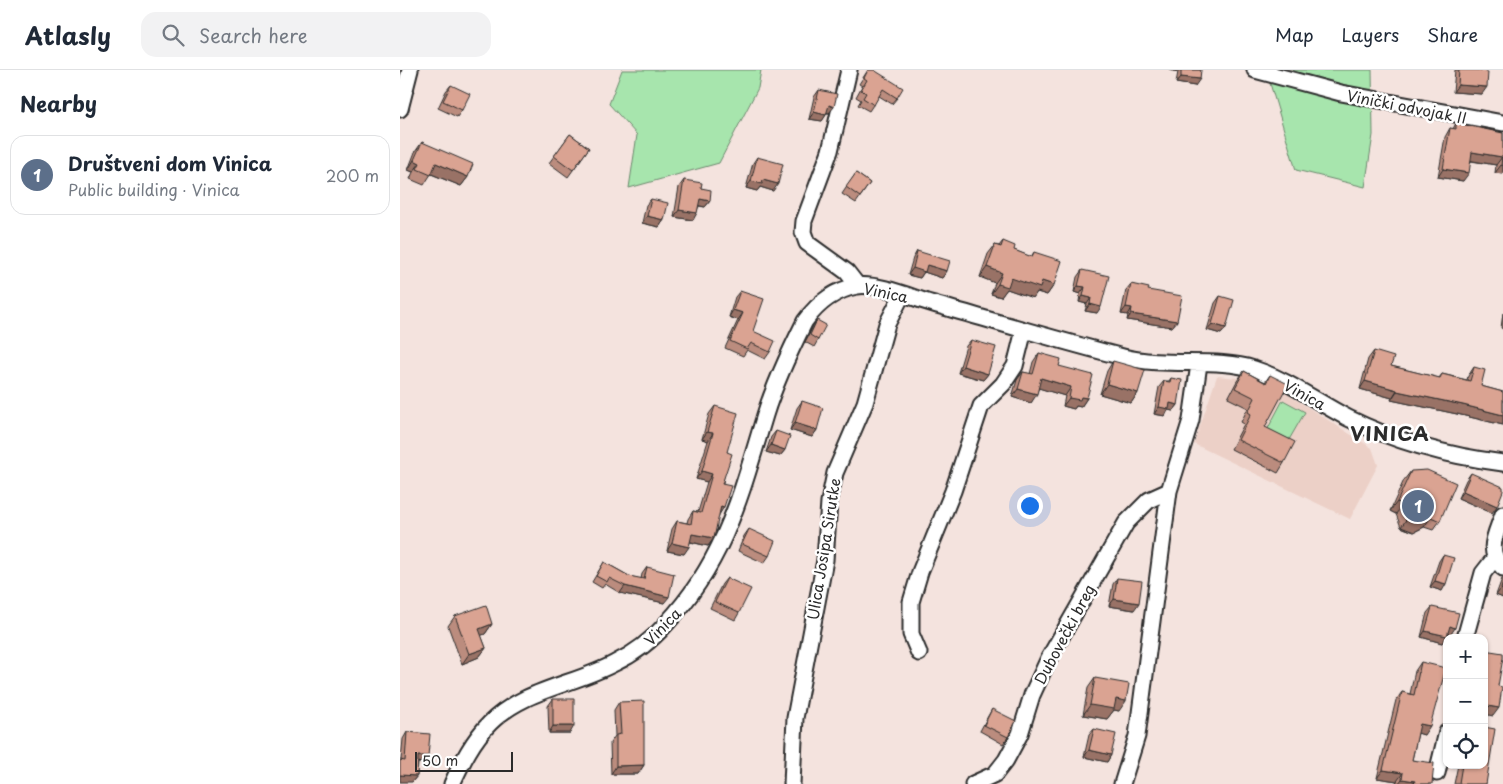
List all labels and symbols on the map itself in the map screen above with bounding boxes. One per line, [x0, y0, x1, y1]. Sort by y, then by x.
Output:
street label: Vinički odvojak II [1345, 83, 1469, 129]
street label: Vinica [862, 276, 911, 308]
street label: Vinica [1280, 373, 1331, 415]
district label: VINICA [1350, 418, 1430, 448]
street label: Ulica Josipa Sirutke [800, 476, 846, 622]
pin: 1 [1402, 487, 1434, 525]
your location [1017, 493, 1043, 519]
street label: Dubovečki breg [1028, 580, 1100, 688]
street label: Vinica [638, 601, 686, 650]
scale bar [415, 749, 512, 772]

